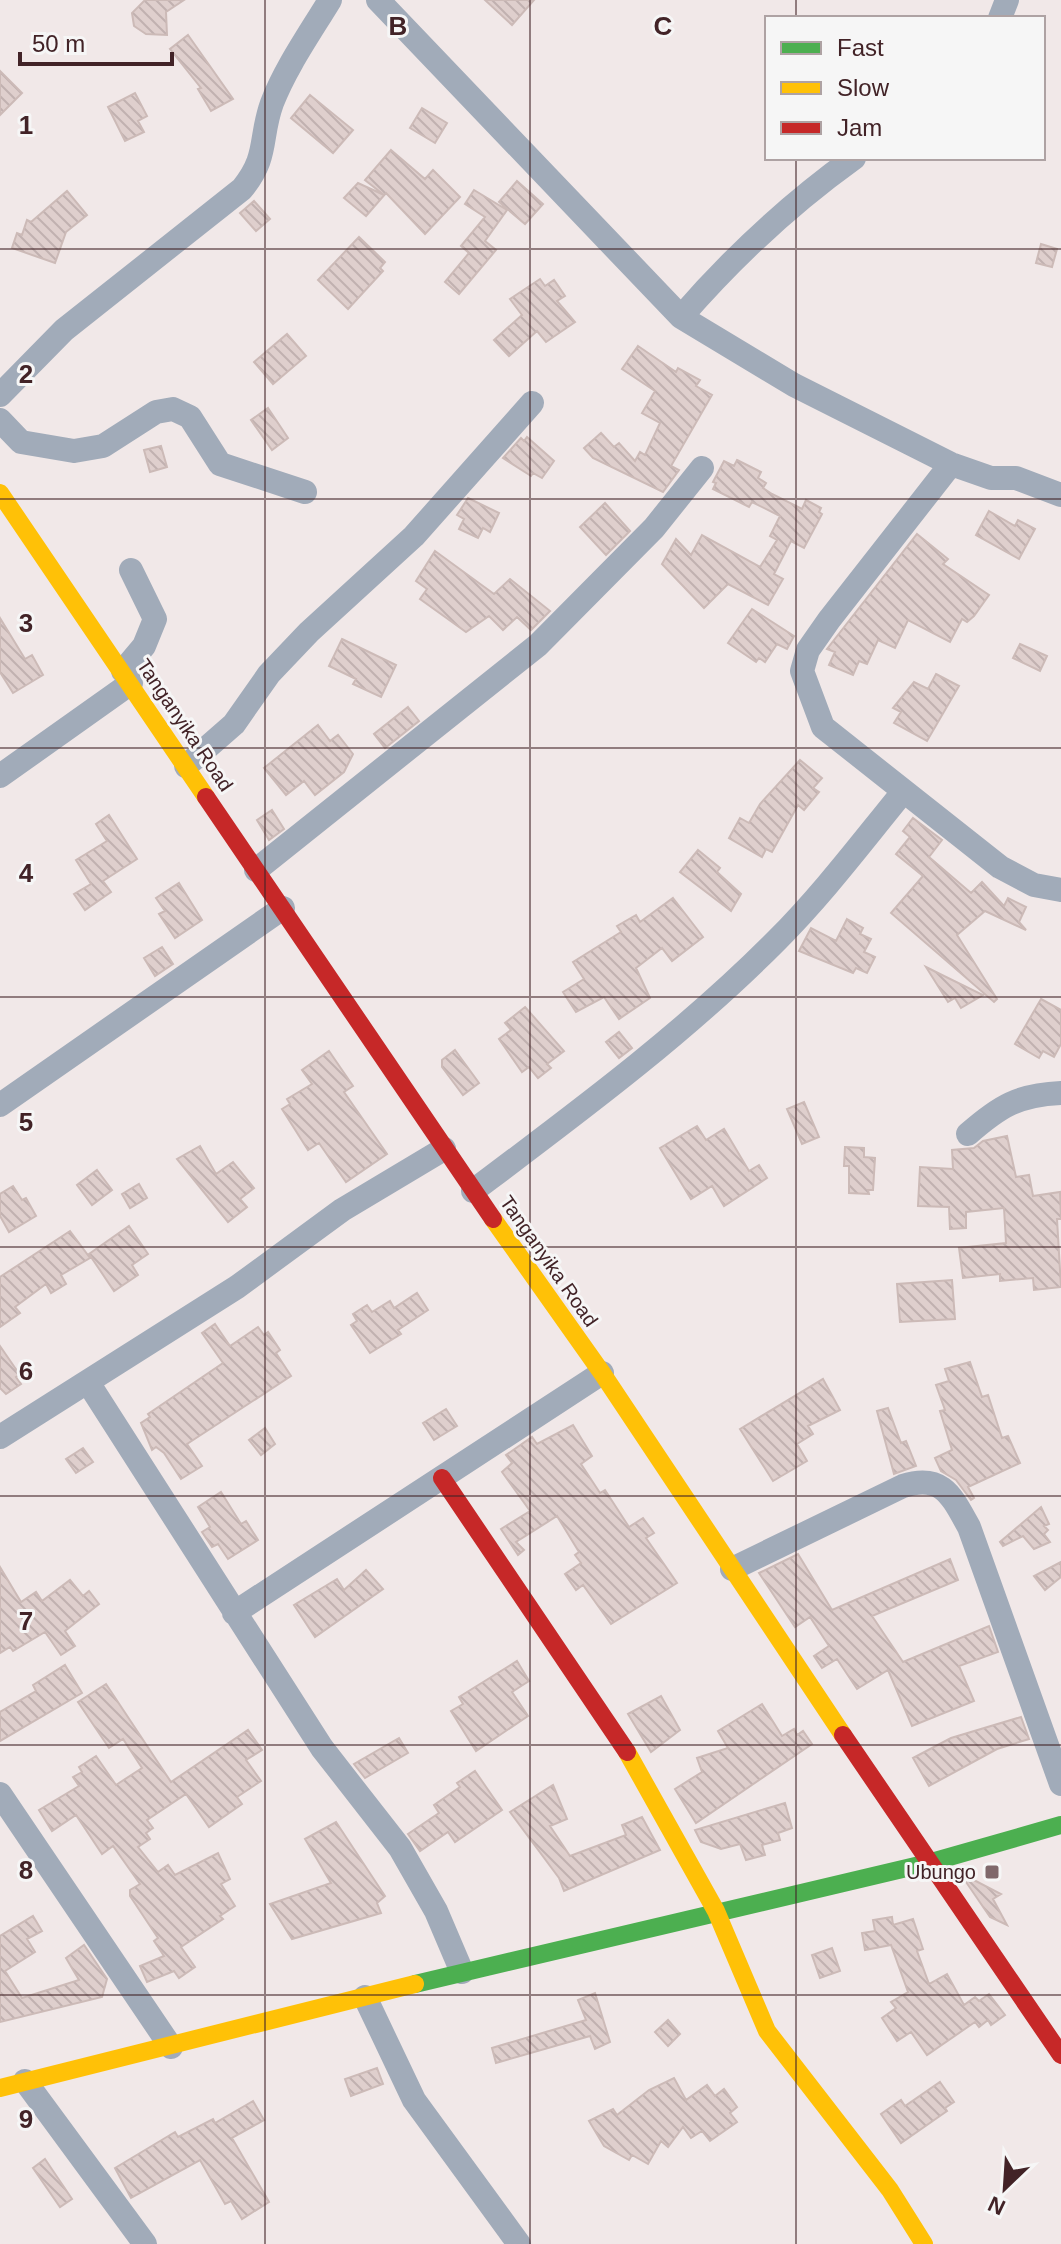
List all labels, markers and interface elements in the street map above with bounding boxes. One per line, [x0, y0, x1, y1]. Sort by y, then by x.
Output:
text: B [389, 11, 407, 41]
text: C [654, 11, 673, 41]
scale bar [20, 16, 172, 66]
legend [765, 16, 1045, 160]
text: 50 m [32, 30, 85, 57]
text: Fast [837, 34, 884, 61]
text: Slow [837, 74, 890, 101]
text: 1 [19, 110, 33, 140]
text: Jam [837, 114, 882, 141]
text: 2 [19, 359, 33, 389]
text: 3 [19, 608, 33, 638]
street label: Tanganyika Road [133, 655, 237, 795]
text: 4 [19, 858, 34, 888]
text: 5 [19, 1107, 33, 1137]
street label: Tanganyika Road [496, 1191, 602, 1331]
text: 6 [19, 1356, 33, 1386]
text: 7 [19, 1606, 33, 1636]
text: 8 [19, 1855, 33, 1885]
place label: Ubungo [906, 1861, 976, 1883]
marker: Ubungo [983, 1863, 1001, 1881]
text: 9 [19, 2104, 33, 2134]
north arrow [965, 2148, 1045, 2228]
text: N [984, 2191, 1009, 2220]

